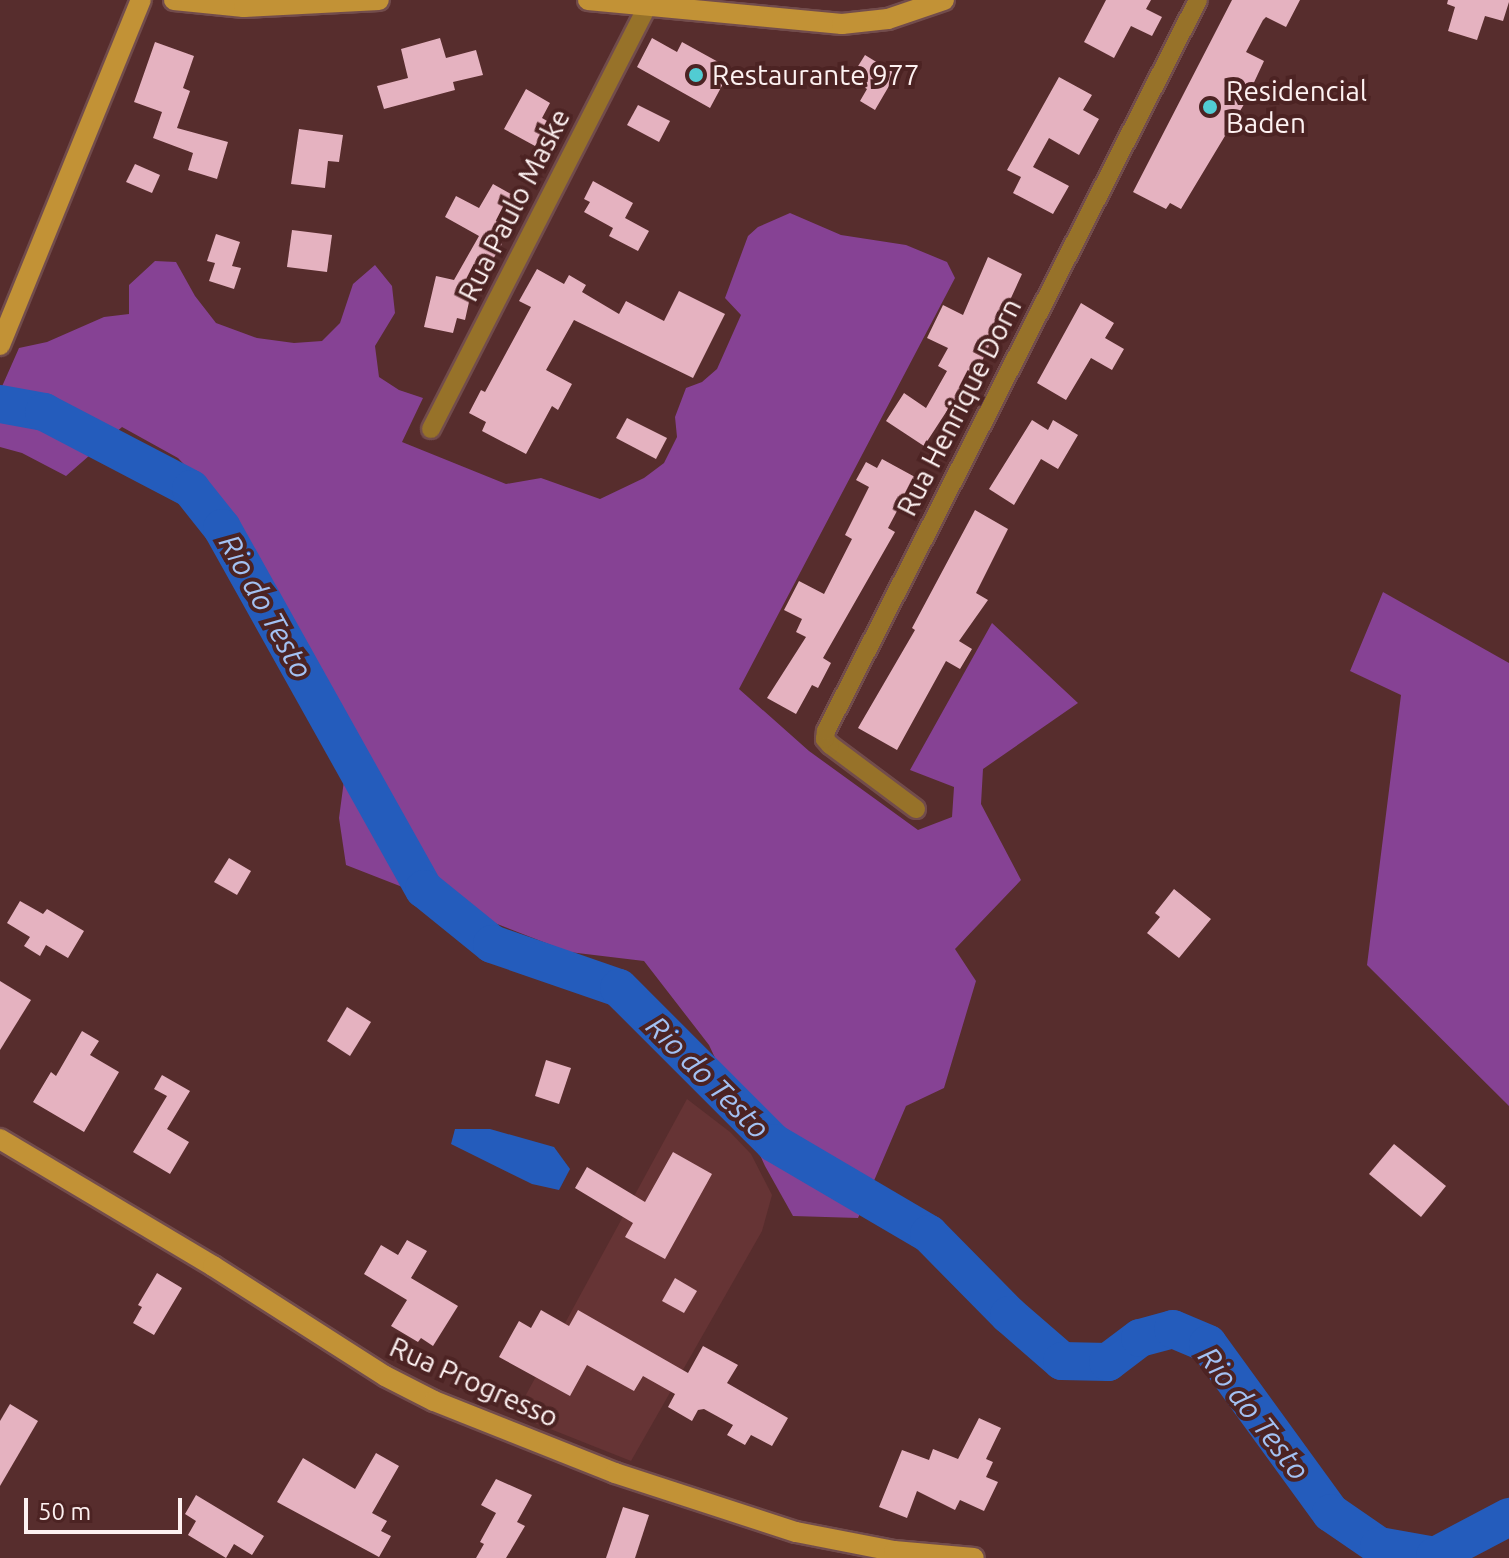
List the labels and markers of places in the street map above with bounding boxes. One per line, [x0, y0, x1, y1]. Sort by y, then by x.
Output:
place label: Restaurante 977 [712, 58, 919, 92]
marker: Restaurante 977 [687, 66, 705, 84]
place label: Residencial Baden [1226, 74, 1367, 140]
marker: Residencial Baden [1201, 98, 1219, 116]

